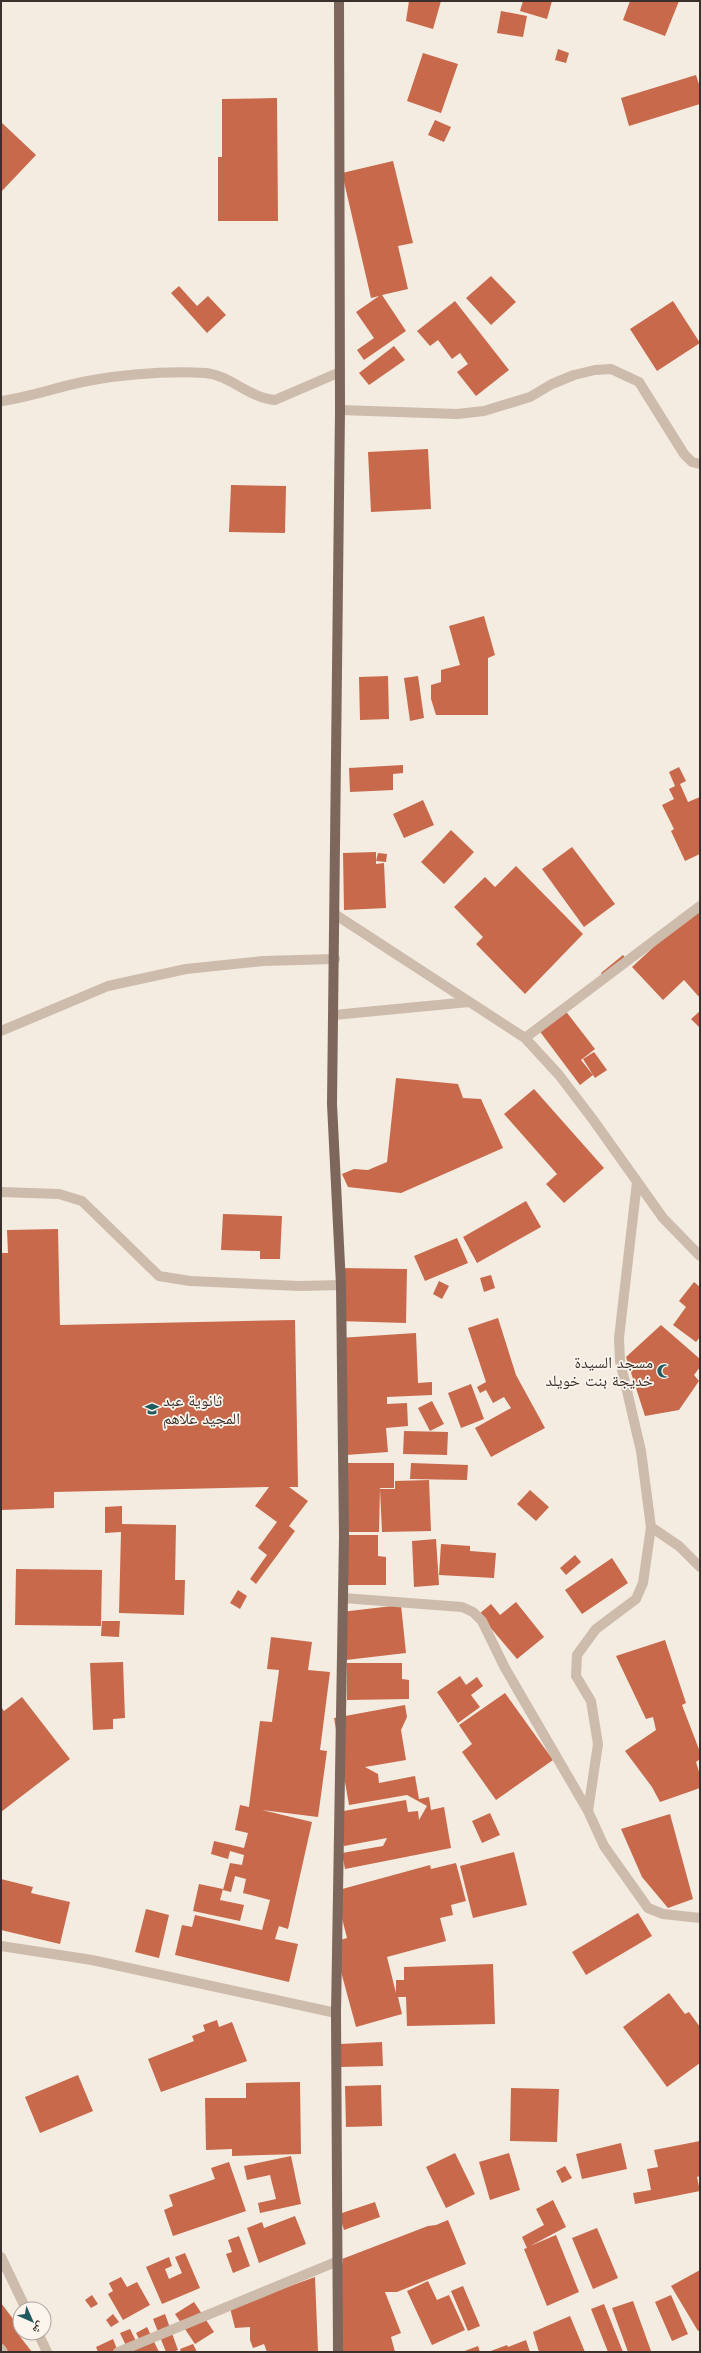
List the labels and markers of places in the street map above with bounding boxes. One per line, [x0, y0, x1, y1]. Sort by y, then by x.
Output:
place label: مسجد السيدة خديجة بنت خويلد [545, 1351, 653, 1392]
mosque icon: مسجد السيدة خديجة بنت خويلد [656, 1363, 672, 1379]
place label: ثانوية عبد المجيد علاهم [163, 1389, 240, 1430]
school or university icon: ثانوية عبد المجيد علاهم [144, 1401, 160, 1417]

